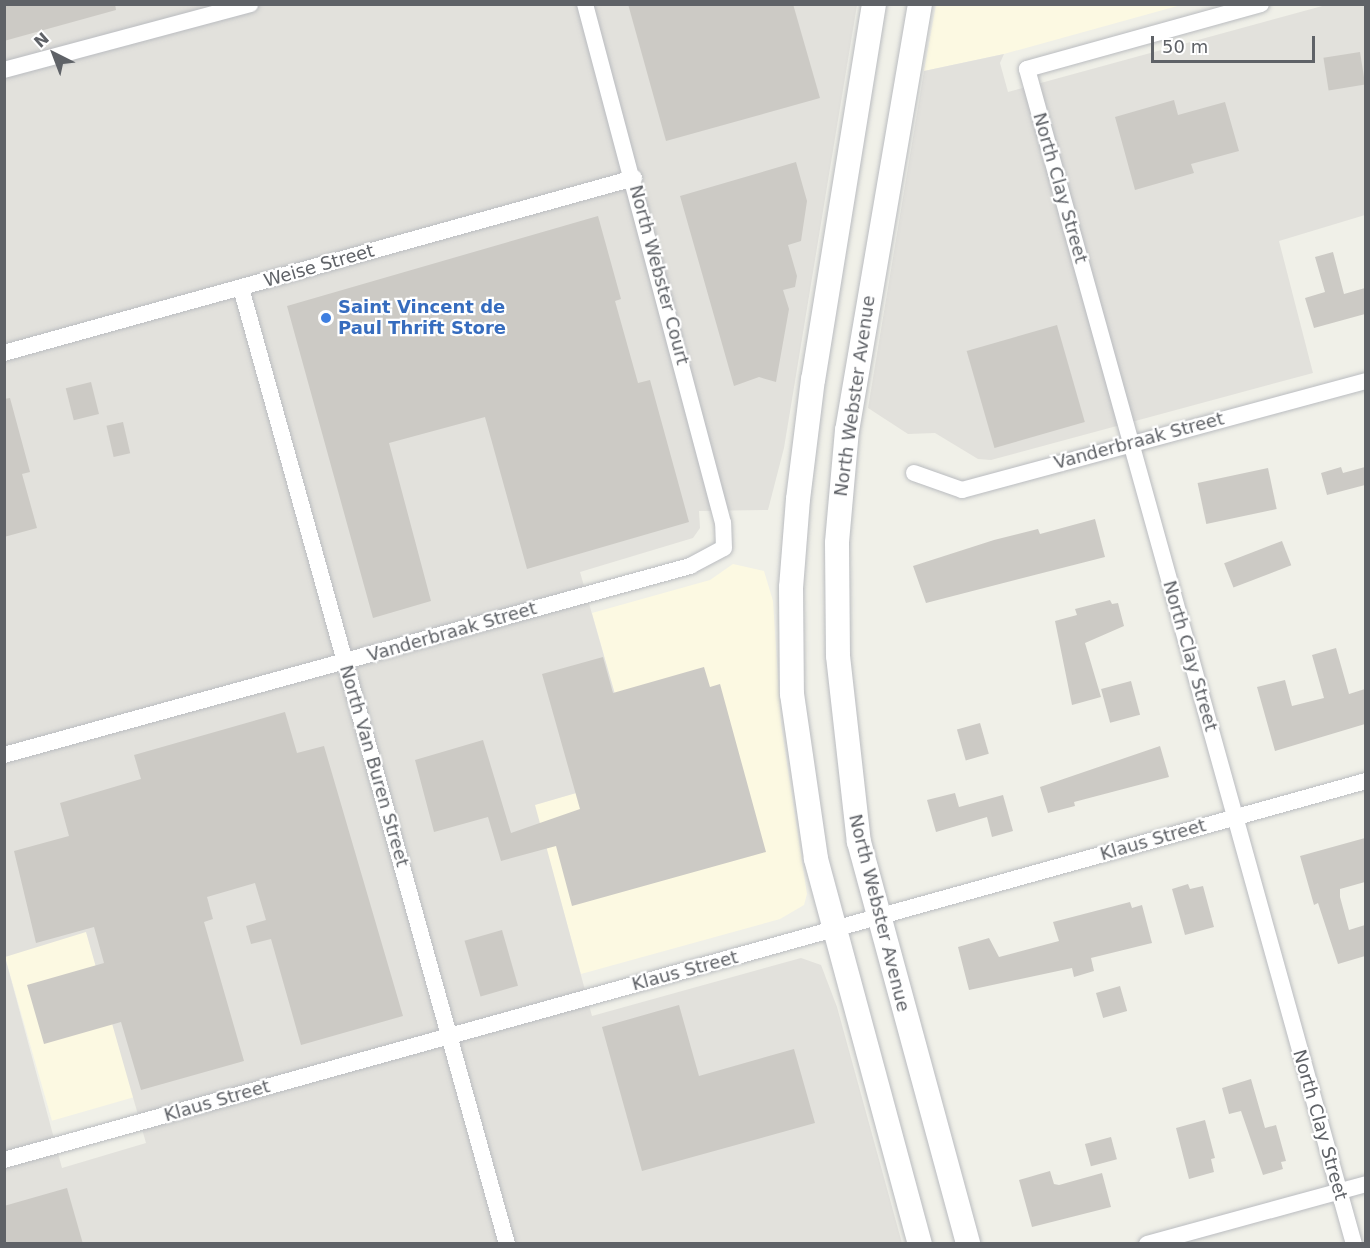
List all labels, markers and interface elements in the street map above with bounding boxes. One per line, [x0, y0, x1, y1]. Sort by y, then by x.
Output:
north arrow [24, 24, 84, 84]
scale bar [1154, 24, 1318, 62]
text: N [30, 29, 53, 52]
text: 50 m [1162, 36, 1208, 57]
street label: North Clay Street [1028, 110, 1092, 266]
street label: North Webster Court [625, 183, 693, 367]
street label: Weise Street [261, 240, 377, 292]
street label: North Webster Avenue [830, 294, 880, 498]
place label: Saint Vincent de Paul Thrift Store [338, 297, 506, 340]
marker: Saint Vincent de Paul Thrift Store [319, 311, 333, 325]
street label: Vanderbraak Street [1052, 408, 1226, 474]
street label: North Clay Street [1158, 578, 1222, 734]
street label: Vanderbraak Street [365, 598, 539, 666]
street label: North Van Buren Street [335, 663, 413, 869]
street label: North Webster Avenue [844, 812, 914, 1014]
street label: Klaus Street [1098, 815, 1208, 865]
street label: Klaus Street [630, 946, 740, 996]
street label: North Clay Street [1288, 1047, 1352, 1203]
street label: Klaus Street [162, 1076, 272, 1126]

